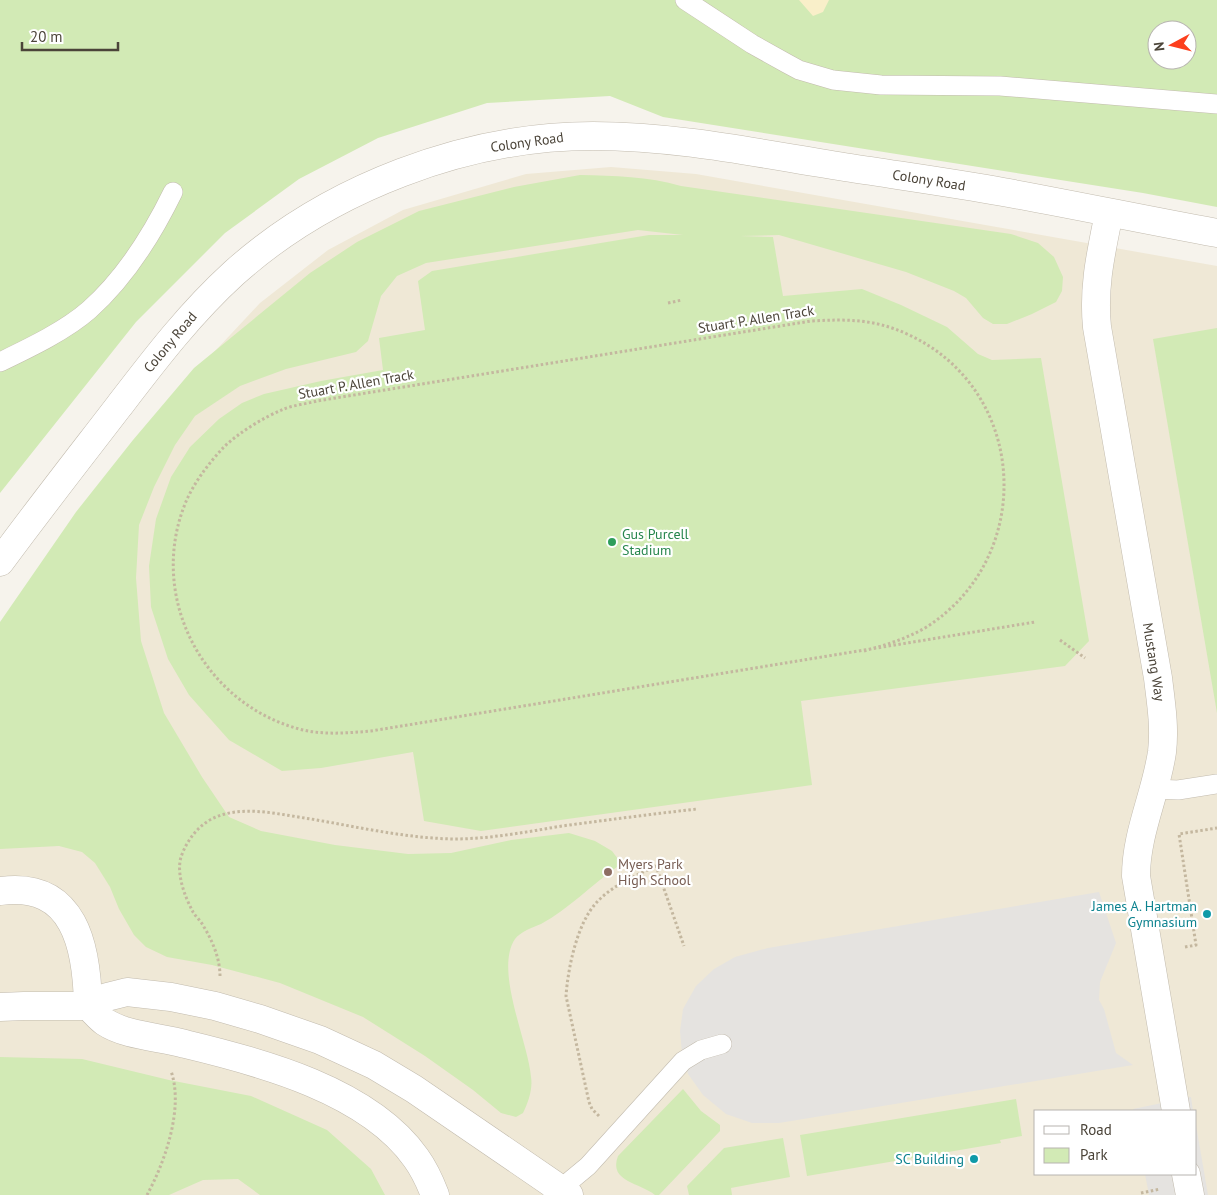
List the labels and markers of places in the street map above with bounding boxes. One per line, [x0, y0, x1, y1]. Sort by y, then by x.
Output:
place label: Gus Purcell Stadium [622, 525, 689, 559]
marker: Gus Purcell Stadium [606, 536, 618, 548]
place label: Myers Park High School [618, 855, 691, 889]
marker: Myers Park High School [602, 866, 614, 878]
place label: James A. Hartman Gymnasium [1091, 897, 1197, 931]
marker: James A. Hartman Gymnasium [1201, 908, 1213, 920]
place label: SC Building [895, 1150, 964, 1168]
marker: SC Building [968, 1153, 980, 1165]

